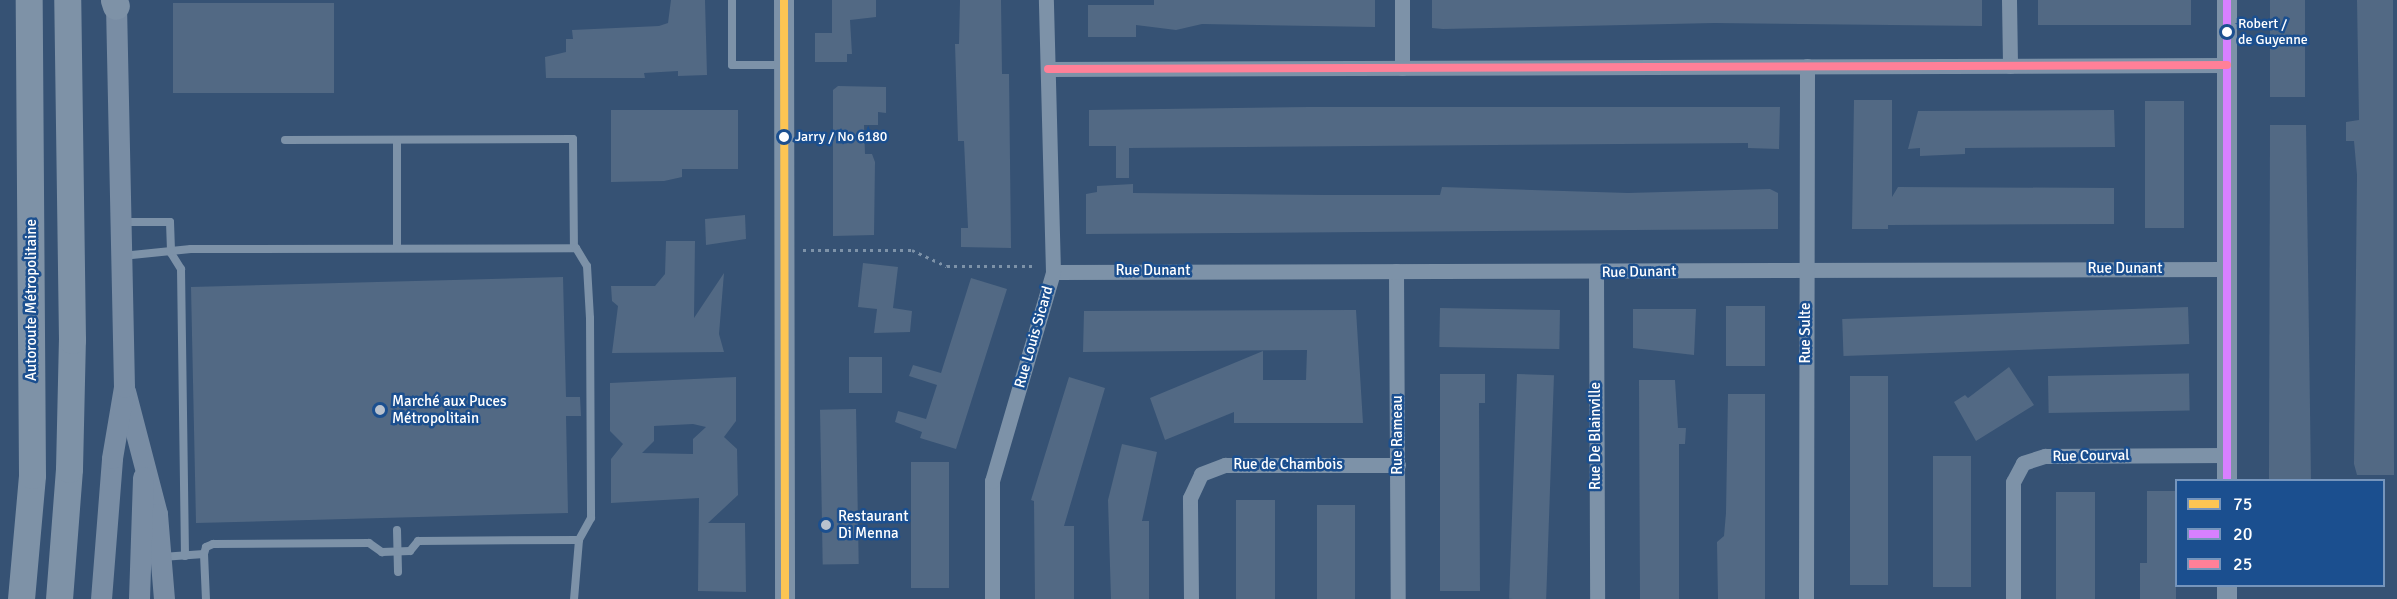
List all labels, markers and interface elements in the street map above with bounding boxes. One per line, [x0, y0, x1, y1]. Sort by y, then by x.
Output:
place label: Robert / de Guyenne [2238, 16, 2308, 48]
marker: Robert / de Guyenne [2221, 26, 2233, 38]
place label: Jarry / No 6180 [795, 129, 887, 145]
marker: Jarry / No 6180 [778, 131, 790, 143]
street label: Autoroute Métropolitaine [23, 219, 41, 381]
street label: Rue Dunant [2088, 260, 2162, 278]
street label: Rue Dunant [1116, 262, 1190, 280]
street label: Rue Dunant [1601, 262, 1677, 282]
street label: Rue Louis Sicard [1011, 284, 1057, 390]
street label: Rue Sulte [1797, 303, 1815, 363]
street label: Rue De Blainville [1587, 382, 1605, 490]
place label: Marché aux Puces Métropolitain [392, 392, 507, 427]
street label: Rue Rameau [1389, 395, 1407, 475]
marker: Marché aux Puces Métropolitain [373, 403, 387, 417]
street label: Rue Courval [2052, 446, 2130, 466]
street label: Rue de Chambois [1233, 456, 1343, 474]
legend [2175, 479, 2385, 587]
text: 75 [2233, 493, 2252, 515]
place label: Restaurant Di Menna [838, 507, 908, 542]
marker: Restaurant Di Menna [819, 518, 833, 532]
text: 20 [2233, 523, 2252, 545]
text: 25 [2233, 553, 2252, 575]

